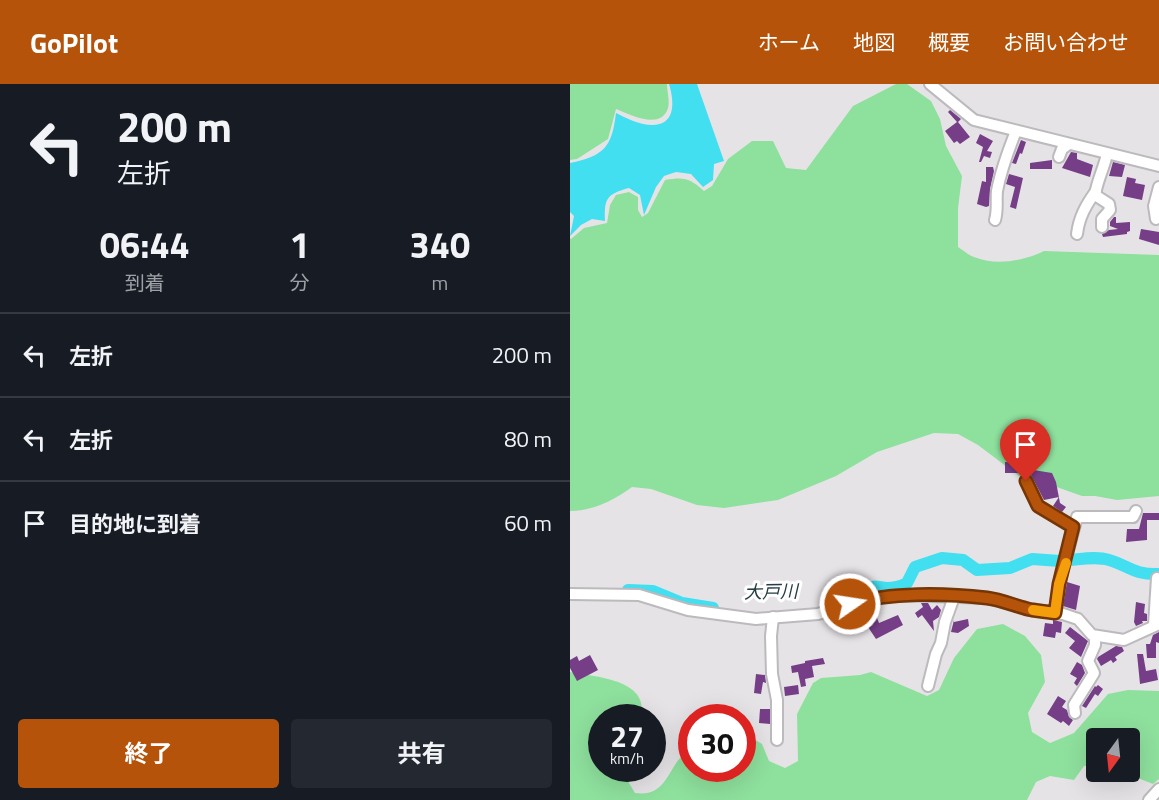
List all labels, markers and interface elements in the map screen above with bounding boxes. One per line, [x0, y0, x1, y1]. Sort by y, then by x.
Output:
text: GoPilot [30, 21, 118, 64]
text: ホーム [758, 26, 820, 58]
text: 地図 [853, 26, 895, 58]
text: 概要 [928, 26, 970, 58]
text: お問い合わせ [1003, 26, 1129, 58]
text: 200 m [117, 94, 232, 158]
icon: left [18, 108, 96, 186]
text: 左折 [117, 152, 171, 193]
text: 06:44 [100, 217, 190, 272]
text: 1 [290, 217, 310, 272]
text: 340 [410, 217, 470, 272]
text: 到着 [125, 267, 165, 298]
text: 分 [290, 267, 310, 298]
text: m [431, 267, 448, 298]
text: 200 m [492, 338, 552, 372]
icon: left [18, 339, 51, 372]
text: 左折 [69, 339, 113, 373]
pin [1000, 419, 1051, 481]
text: 80 m [504, 422, 552, 456]
icon: left [18, 423, 51, 456]
text: 左折 [69, 423, 113, 457]
icon: arrive [1009, 428, 1042, 461]
text: 60 m [504, 506, 552, 540]
icon: arrive [18, 507, 51, 540]
text: 目的地に到着 [69, 507, 201, 541]
position arrow [818, 572, 882, 636]
water label: 大戸川 [744, 577, 800, 605]
speed limit sign: 30 [678, 704, 756, 782]
text: 27 [610, 713, 644, 759]
button: 終了 [18, 719, 279, 788]
button: 共有 [291, 719, 552, 788]
north arrow [1086, 728, 1140, 782]
map controls [1086, 728, 1140, 782]
text: km/h [610, 747, 644, 770]

